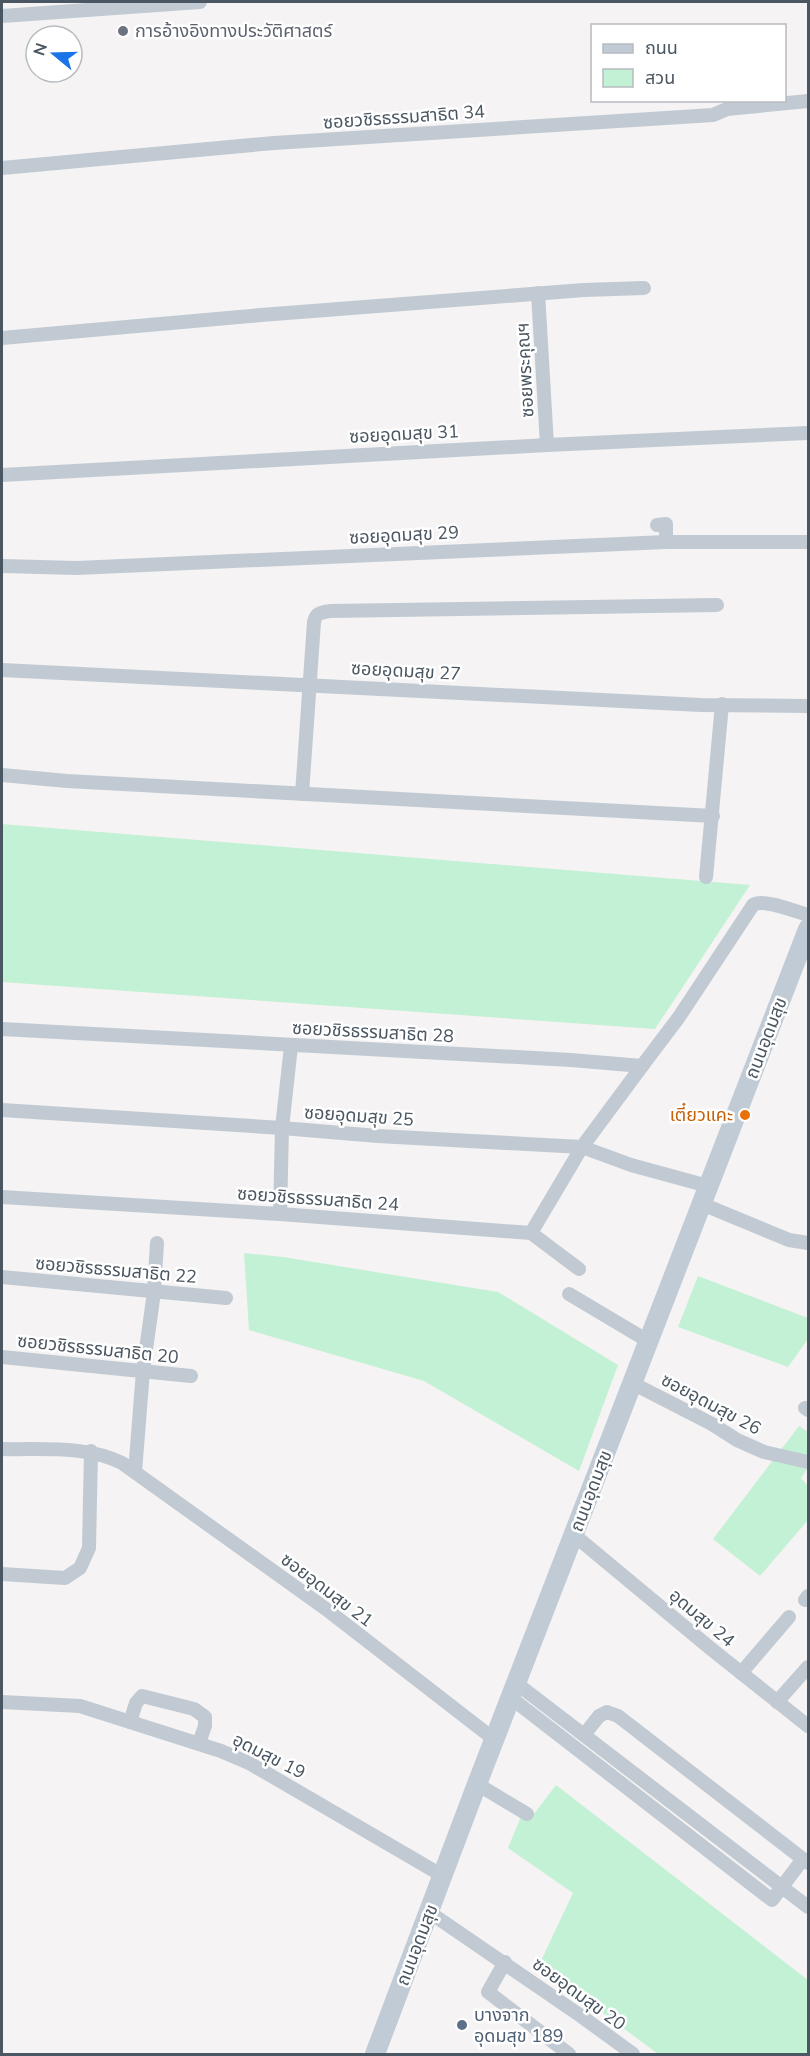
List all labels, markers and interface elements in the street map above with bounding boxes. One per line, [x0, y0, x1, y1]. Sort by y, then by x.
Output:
place label: การอ้างอิงทางประวัติศาสตร์ [135, 19, 333, 43]
north arrow [24, 24, 84, 84]
marker: การอ้างอิงทางประวัติศาสตร์ [116, 24, 130, 38]
legend [591, 24, 786, 102]
text: ถนน [645, 36, 678, 60]
text: N [28, 40, 53, 59]
text: สวน [645, 66, 675, 90]
street label: ซอยวชิรธรรมสาธิต 34 [322, 99, 486, 135]
street label: ซอยพระคุณฯ [511, 322, 539, 418]
street label: ซอยอุดมสุข 31 [349, 419, 459, 449]
street label: ซอยอุดมสุข 29 [349, 520, 459, 550]
street label: ซอยอุดมสุข 27 [351, 656, 461, 686]
street label: ถนนอุดมสุข [739, 994, 793, 1082]
street label: ซอยวชิรธรรมสาธิต 28 [291, 1016, 455, 1048]
street label: ซอยอุดมสุข 25 [303, 1100, 415, 1132]
place label: เตี๋ยวแคะ [670, 1102, 733, 1127]
marker: เตี๋ยวแคะ [738, 1108, 752, 1122]
street label: ซอยวชิรธรรมสาธิต 24 [236, 1181, 400, 1217]
street label: ซอยวชิรธรรมสาธิต 22 [34, 1251, 198, 1289]
street label: ซอยวชิรธรรมสาธิต 20 [16, 1329, 180, 1369]
street label: ซอยอุดมสุข 26 [657, 1368, 765, 1440]
street label: ถนนอุดมสุข [564, 1447, 618, 1535]
street label: ซอยอุดมสุข 21 [276, 1547, 378, 1633]
street label: อุดมสุข 24 [664, 1583, 740, 1653]
street label: อุดมสุข 19 [228, 1727, 310, 1785]
street label: ถนนอุดมสุข [390, 1901, 444, 1989]
street label: ซอยอุดมสุข 20 [528, 1952, 630, 2036]
place label: บางจาก อุดมสุข 189 [474, 2003, 564, 2048]
marker: บางจาก อุดมสุข 189 [455, 2018, 469, 2032]

